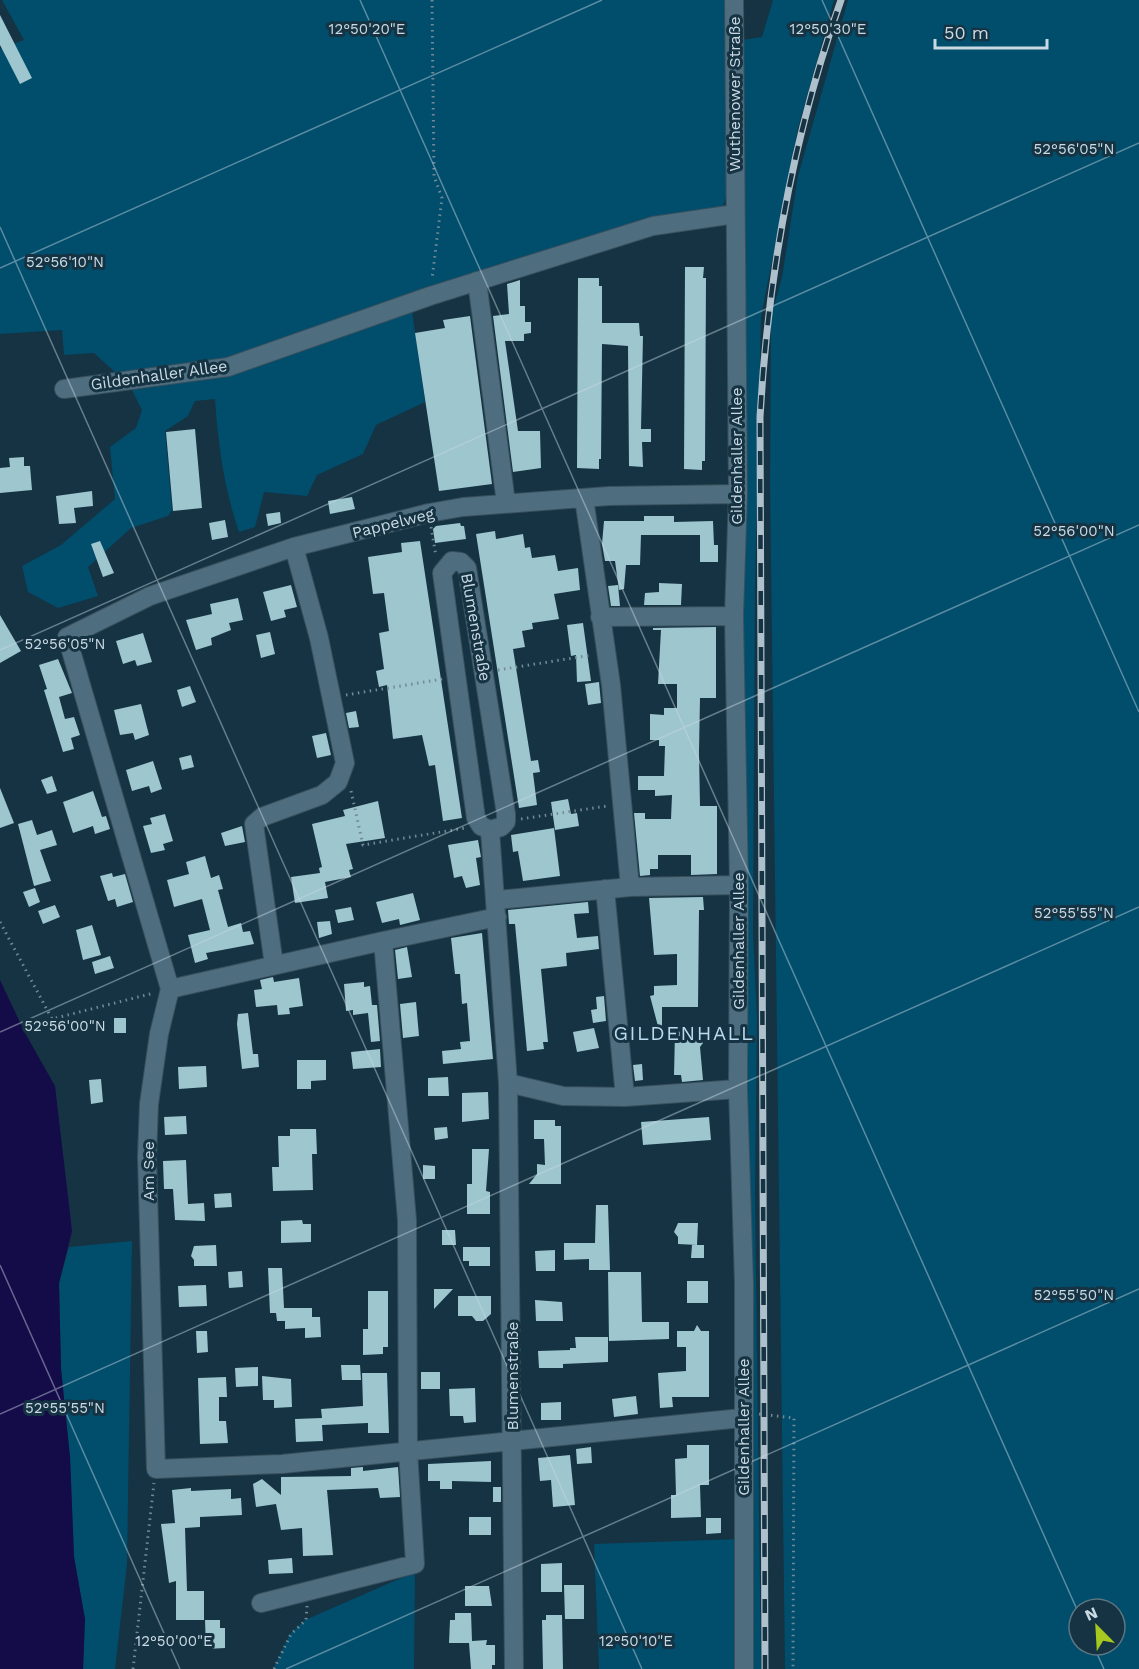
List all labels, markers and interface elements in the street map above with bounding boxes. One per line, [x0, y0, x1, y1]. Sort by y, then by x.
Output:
scale bar [935, 12, 1048, 50]
street label: Wuthenower Straße [725, 16, 744, 172]
text: 12°50'20"E [329, 20, 405, 38]
text: 12°50'30"E [790, 20, 866, 38]
text: 50 m [944, 22, 989, 43]
text: 52°56'05"N [1034, 140, 1114, 158]
text: 52°56'10"N [26, 253, 104, 271]
street label: Gildenhaller Allee [90, 356, 228, 394]
street label: Gildenhaller Allee [727, 387, 746, 525]
street label: Pappelweg [350, 504, 436, 542]
text: 52°56'00"N [1033, 522, 1115, 540]
street label: Blumenstraße [457, 572, 495, 682]
text: 52°56'05"N [25, 635, 105, 653]
street label: Gildenhaller Allee [729, 872, 748, 1010]
text: 52°55'55"N [1034, 904, 1114, 922]
text: 52°56'00"N [24, 1017, 106, 1035]
district label: GILDENHALL [613, 1021, 755, 1045]
street label: Am See [139, 1141, 158, 1201]
text: 52°55'50"N [1034, 1286, 1114, 1304]
street label: Blumenstraße [503, 1321, 522, 1431]
street label: Gildenhaller Allee [734, 1358, 753, 1496]
text: 52°55'55"N [25, 1399, 105, 1417]
north arrow [1067, 1597, 1127, 1657]
text: N [1082, 1603, 1100, 1625]
text: 12°50'00"E [135, 1632, 213, 1650]
text: 12°50'10"E [599, 1632, 673, 1650]

